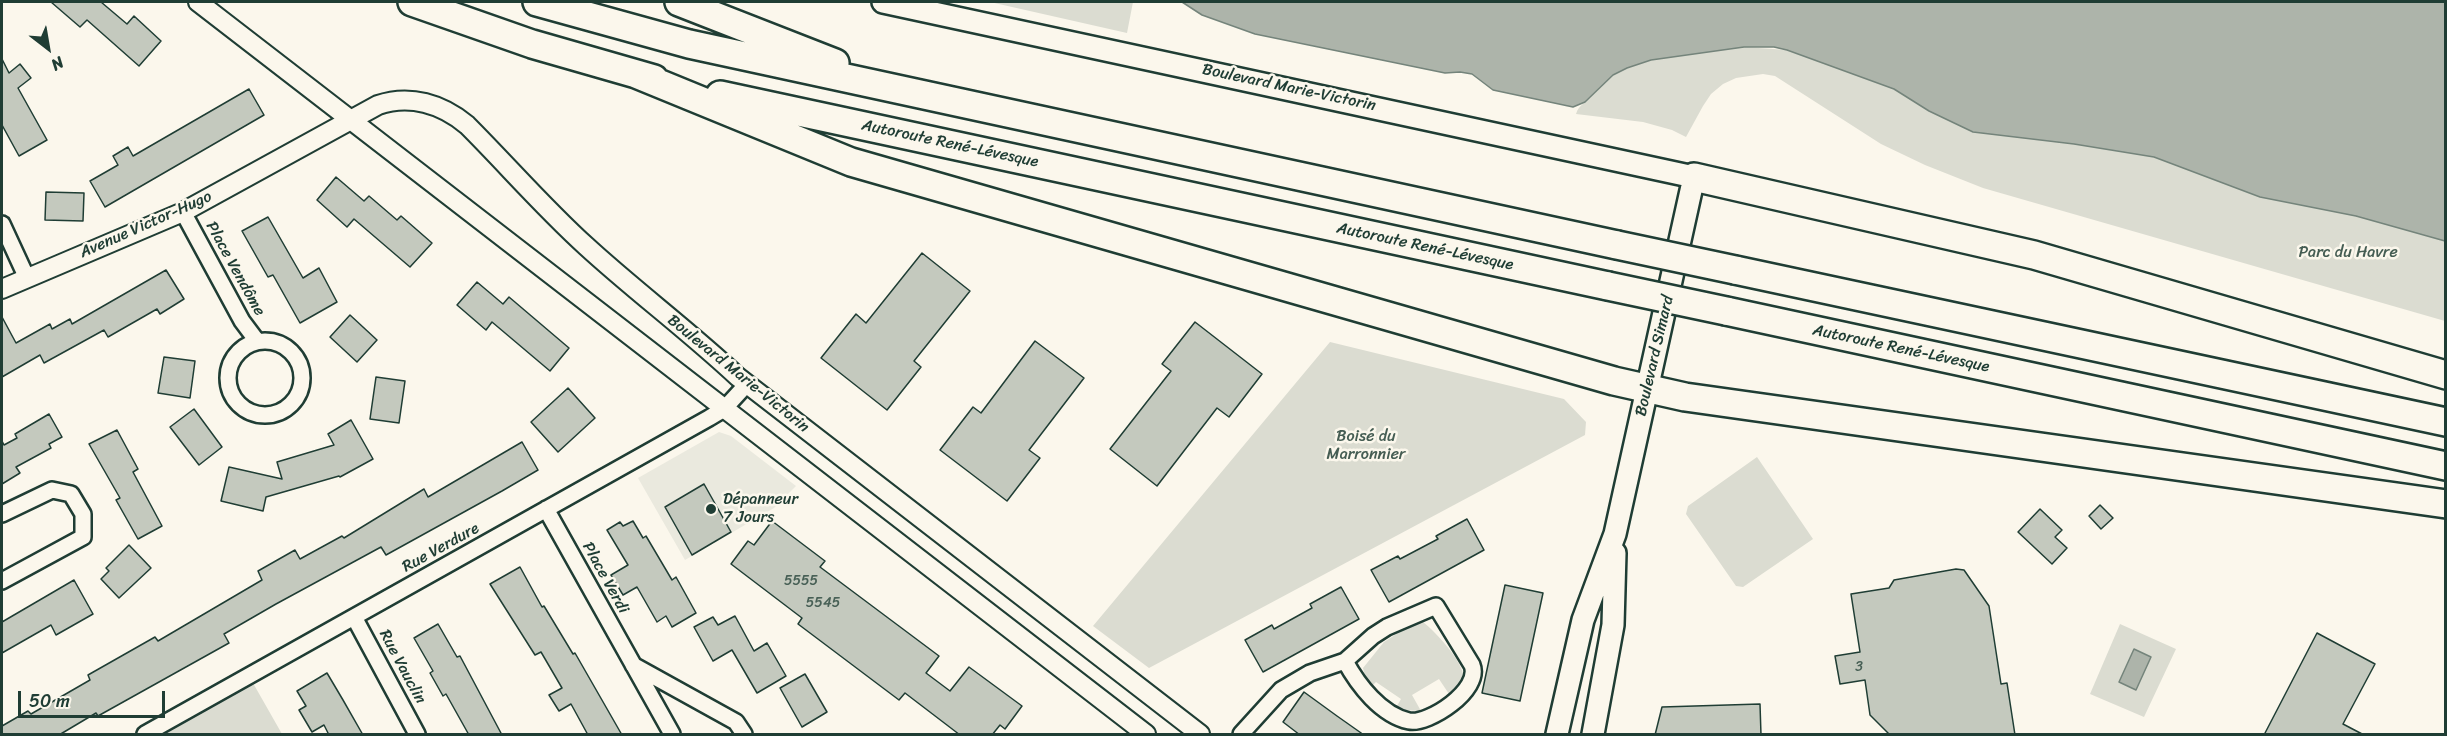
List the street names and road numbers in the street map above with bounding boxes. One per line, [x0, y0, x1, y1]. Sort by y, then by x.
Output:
street label: Boulevard Marie-Victorin [1200, 60, 1378, 116]
street label: Autoroute René-Lévesque [860, 116, 1040, 172]
street label: Avenue Victor-Hugo [77, 187, 215, 263]
street label: Place Vendôme [201, 219, 269, 319]
street label: Autoroute René-Lévesque [1335, 219, 1515, 275]
street label: Boulevard Simard [1632, 294, 1678, 418]
street label: Boulevard Marie-Victorin [663, 311, 813, 437]
street label: Autoroute René-Lévesque [1811, 321, 1991, 377]
street label: Rue Verdure [399, 519, 483, 577]
street label: Place Verdi [578, 539, 632, 617]
street label: Rue Vauclin [374, 627, 430, 707]

